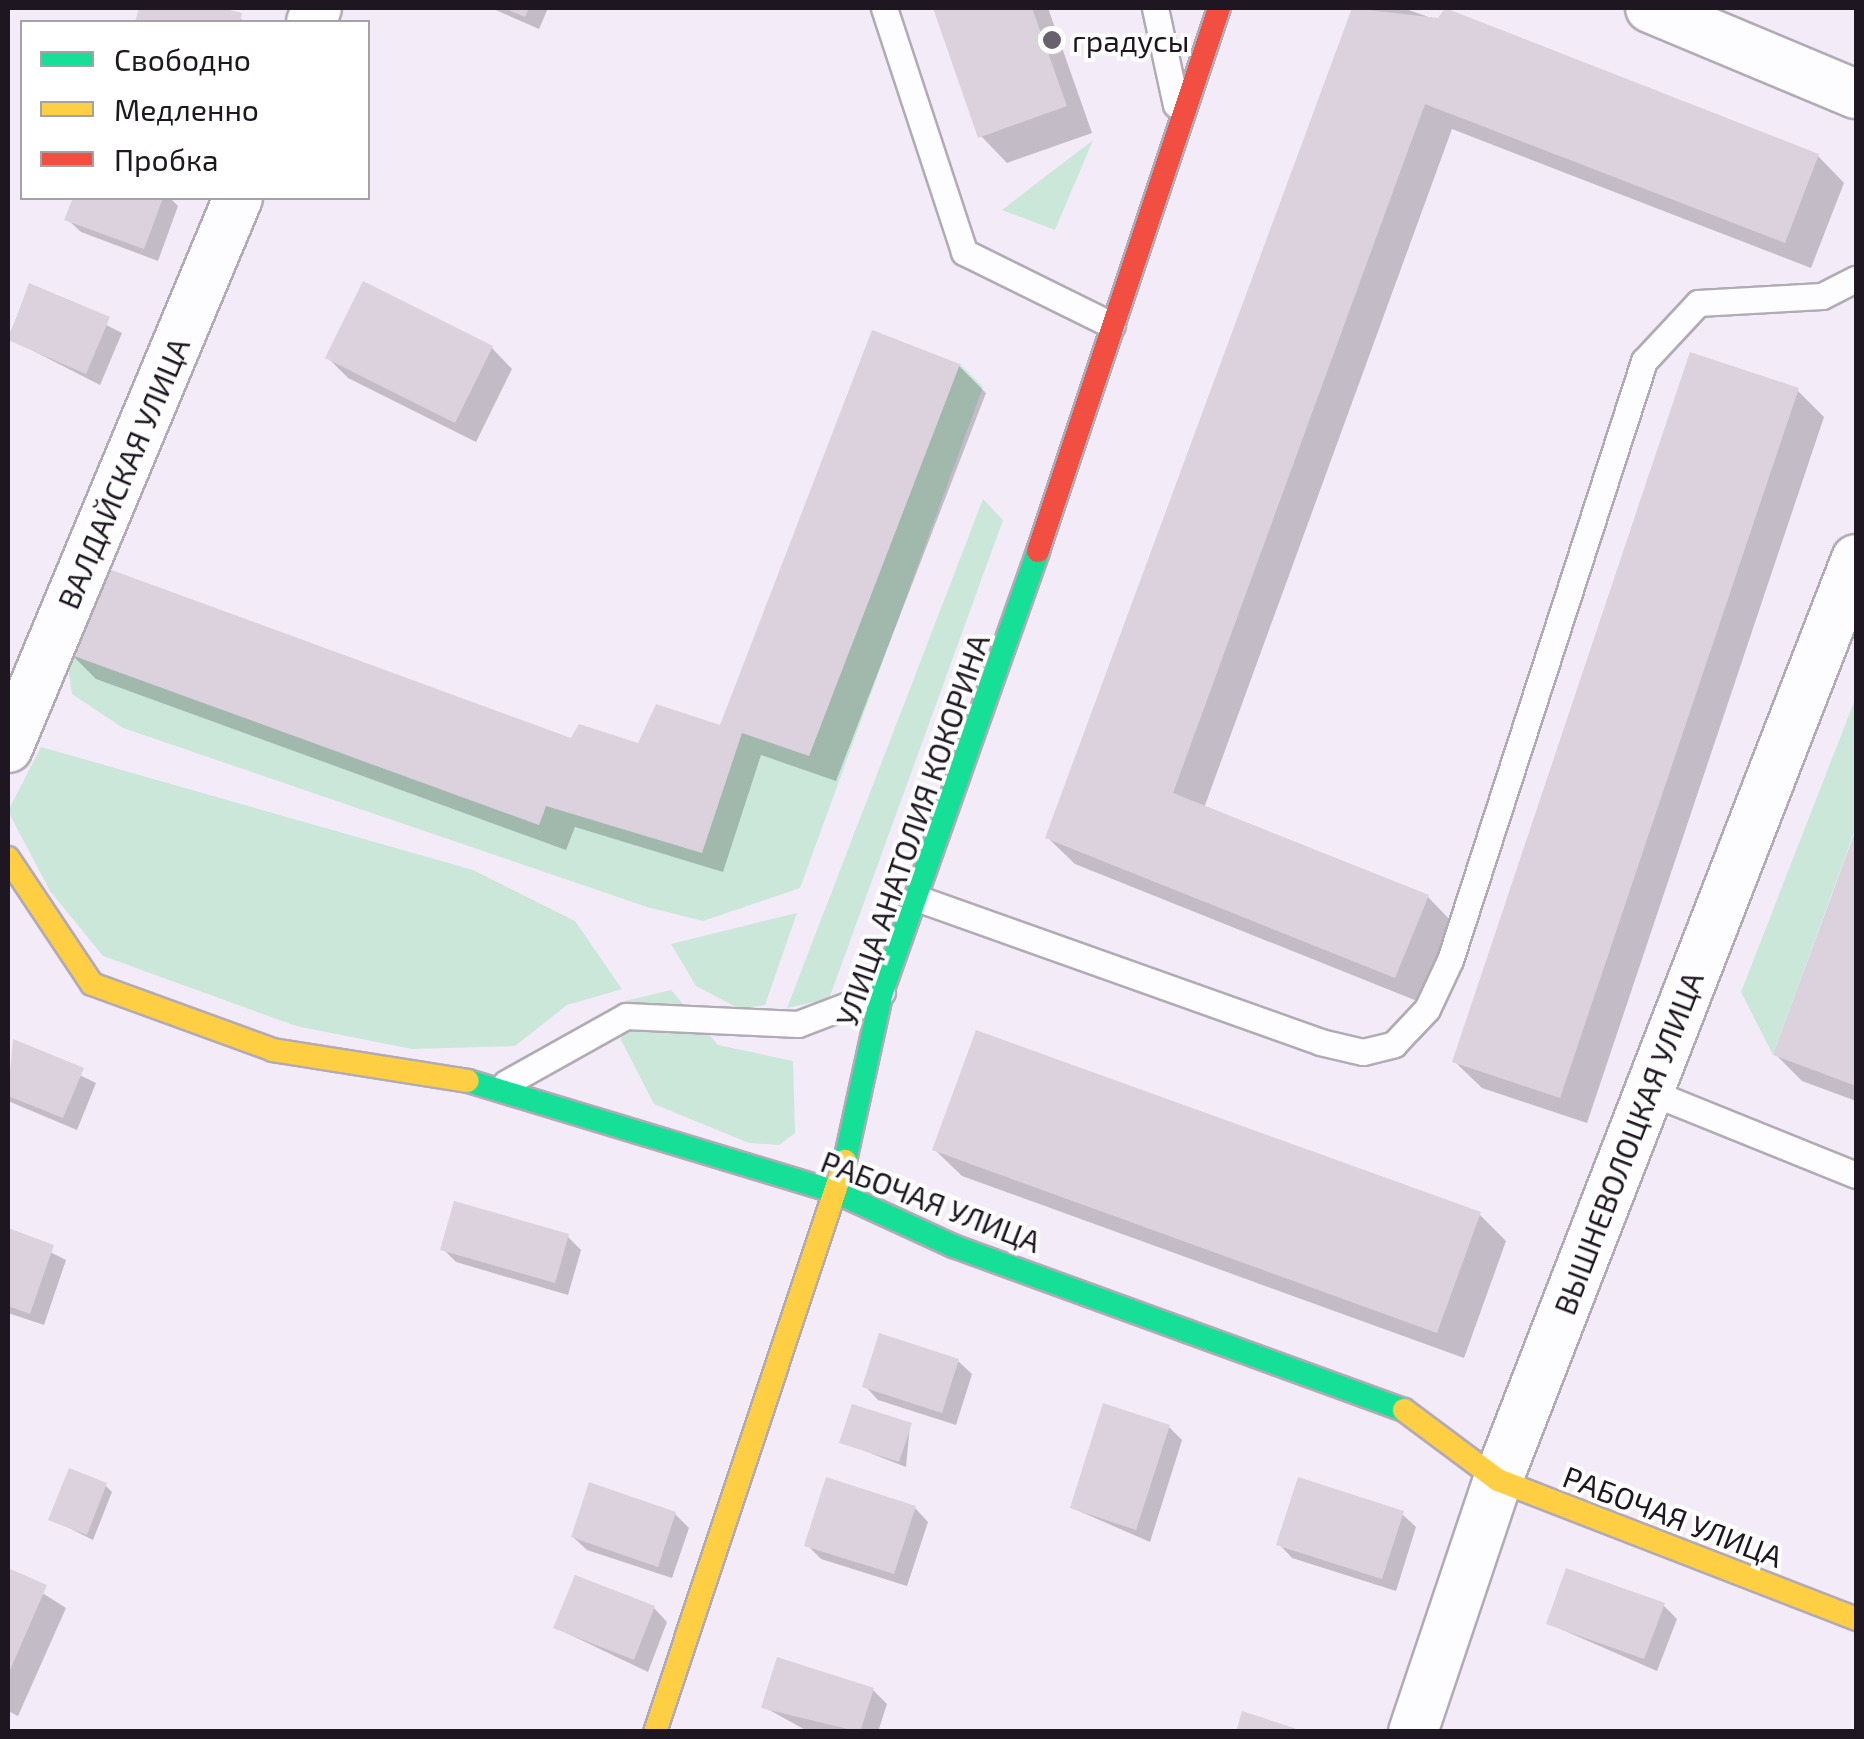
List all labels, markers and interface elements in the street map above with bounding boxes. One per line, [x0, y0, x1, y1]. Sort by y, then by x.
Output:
legend [20, 20, 370, 200]
place label: градусы [1072, 22, 1189, 58]
marker: градусы [1041, 29, 1063, 51]
text: Свободно [114, 41, 251, 77]
text: Медленно [114, 91, 259, 127]
text: Пробка [114, 141, 219, 177]
street label: ВАЛДАЙСКАЯ УЛИЦА [50, 332, 196, 614]
street label: УЛИЦА АНАТОЛИЯ КОКОРИНА [828, 629, 996, 1031]
street label: ВЫШНЕВОЛОЦКАЯ УЛИЦА [1546, 966, 1710, 1320]
street label: РАБОЧАЯ УЛИЦА [816, 1143, 1046, 1259]
street label: РАБОЧАЯ УЛИЦА [1558, 1458, 1788, 1574]

